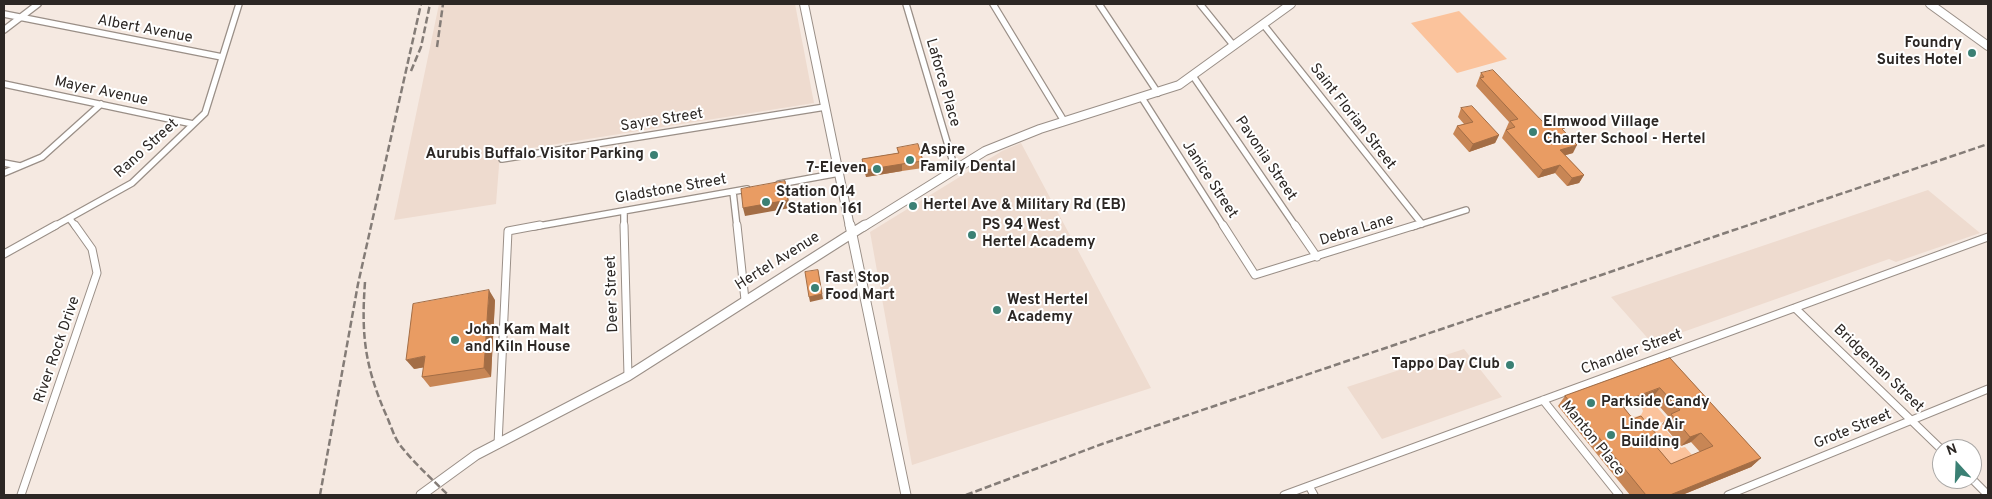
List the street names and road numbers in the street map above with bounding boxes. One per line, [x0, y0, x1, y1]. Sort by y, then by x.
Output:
street label: Albert Avenue [96, 12, 194, 48]
street label: Laforce Place [921, 37, 963, 129]
street label: Saint Florian Street [1305, 60, 1399, 174]
street label: Mayer Avenue [53, 73, 149, 111]
street label: Sayre Street [619, 106, 705, 136]
street label: Pavonia Street [1230, 113, 1300, 205]
street label: Rano Street [111, 116, 183, 182]
street label: Janice Street [1177, 138, 1241, 222]
street label: Gladstone Street [614, 171, 728, 209]
street label: Debra Lane [1318, 211, 1396, 251]
street label: Hertel Avenue [733, 229, 823, 295]
street label: Deer Street [603, 255, 623, 333]
street label: River Rock Drive [31, 294, 85, 406]
street label: Bridgeman Street [1829, 321, 1927, 417]
street label: Chandler Street [1579, 326, 1685, 380]
street label: Manton Place [1556, 398, 1628, 480]
street label: Grote Street [1811, 406, 1895, 454]

